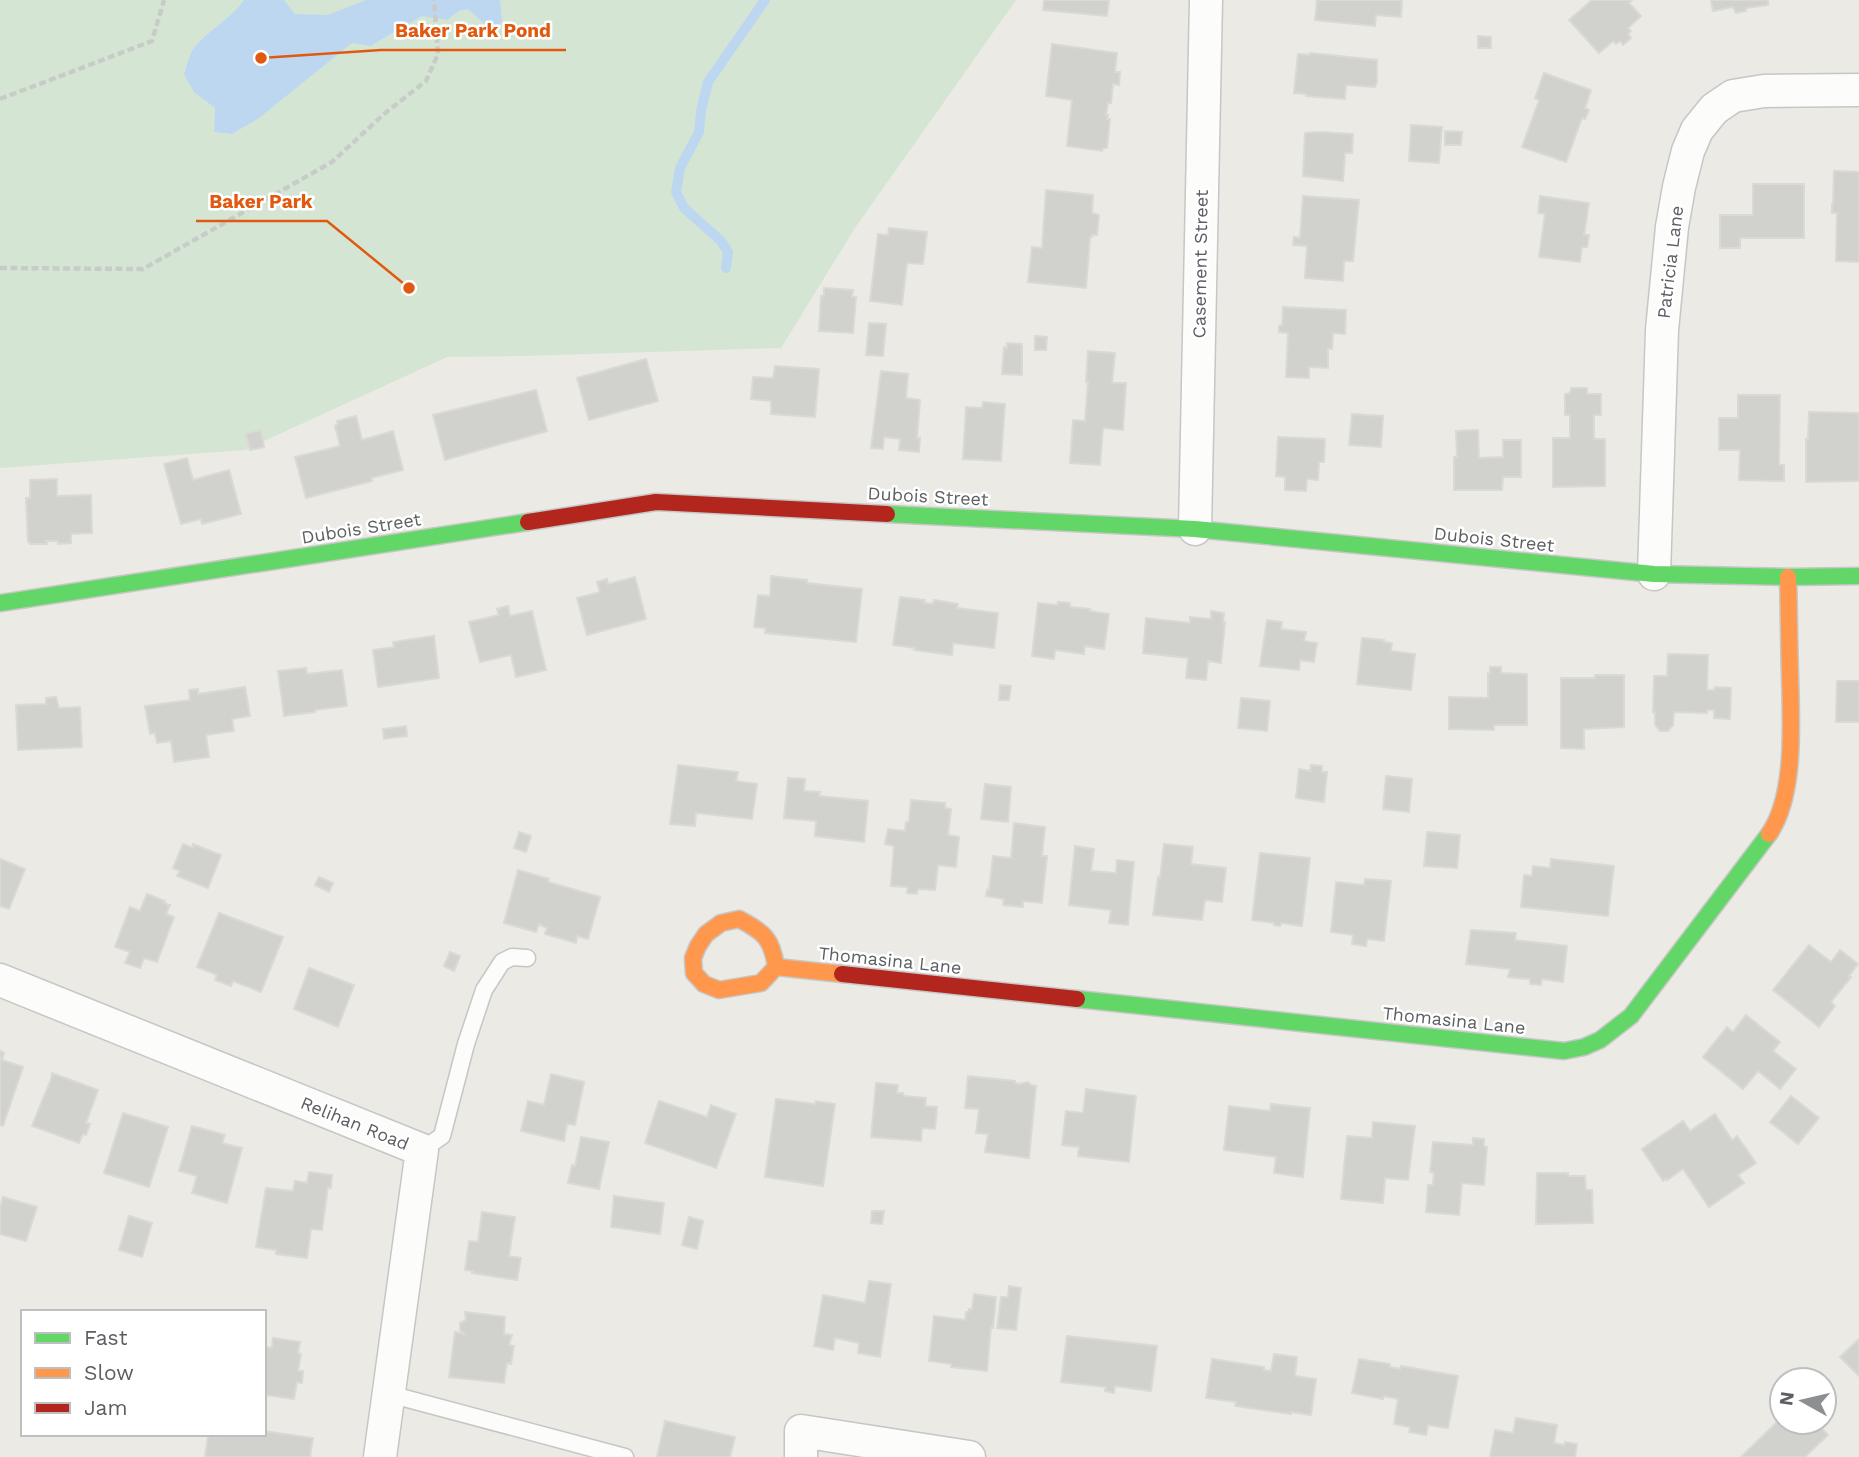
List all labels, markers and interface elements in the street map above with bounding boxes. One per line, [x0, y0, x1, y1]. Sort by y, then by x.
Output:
callout: Baker Park Pond [381, 10, 566, 50]
text: Baker Park Pond [395, 19, 551, 42]
callout: Baker Park [196, 181, 327, 221]
street label: Casement Street [1188, 189, 1212, 339]
text: Baker Park [209, 190, 313, 213]
street label: Patricia Lane [1653, 204, 1687, 320]
street label: Dubois Street [867, 482, 989, 510]
street label: Dubois Street [300, 508, 423, 548]
street label: Dubois Street [1433, 522, 1556, 556]
street label: Thomasina Lane [817, 942, 963, 978]
street label: Thomasina Lane [1381, 1002, 1527, 1038]
street label: Relihan Road [298, 1092, 412, 1154]
legend [21, 1310, 266, 1436]
text: Fast [84, 1325, 128, 1350]
text: Slow [84, 1360, 134, 1385]
north arrow [1768, 1366, 1838, 1436]
text: N [1774, 1390, 1799, 1407]
text: Jam [84, 1395, 127, 1420]

